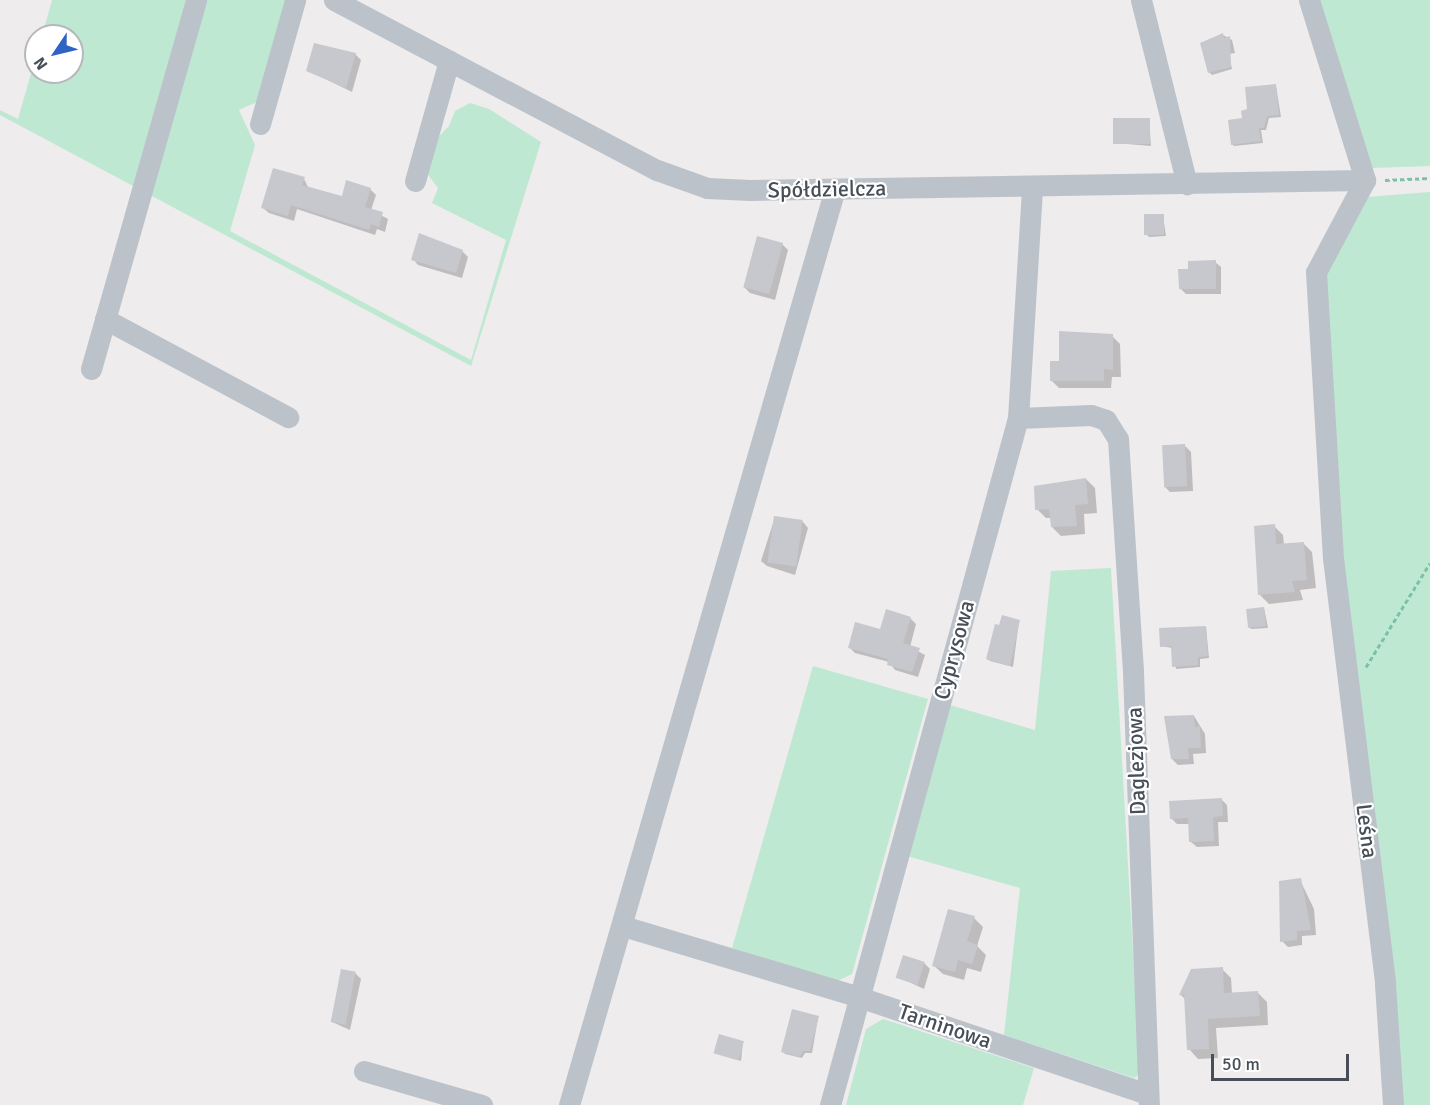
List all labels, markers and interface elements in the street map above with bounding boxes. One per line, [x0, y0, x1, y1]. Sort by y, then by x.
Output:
north arrow [24, 24, 84, 84]
text: N [30, 53, 52, 73]
street label: Spółdzielcza [767, 175, 887, 203]
street label: Cyprysowa [928, 597, 980, 703]
street label: Daglezjowa [1121, 707, 1151, 815]
street label: Leśna [1351, 802, 1383, 860]
street label: Tarninowa [895, 998, 995, 1054]
scale bar [1214, 1042, 1352, 1080]
text: 50 m [1222, 1053, 1260, 1075]

